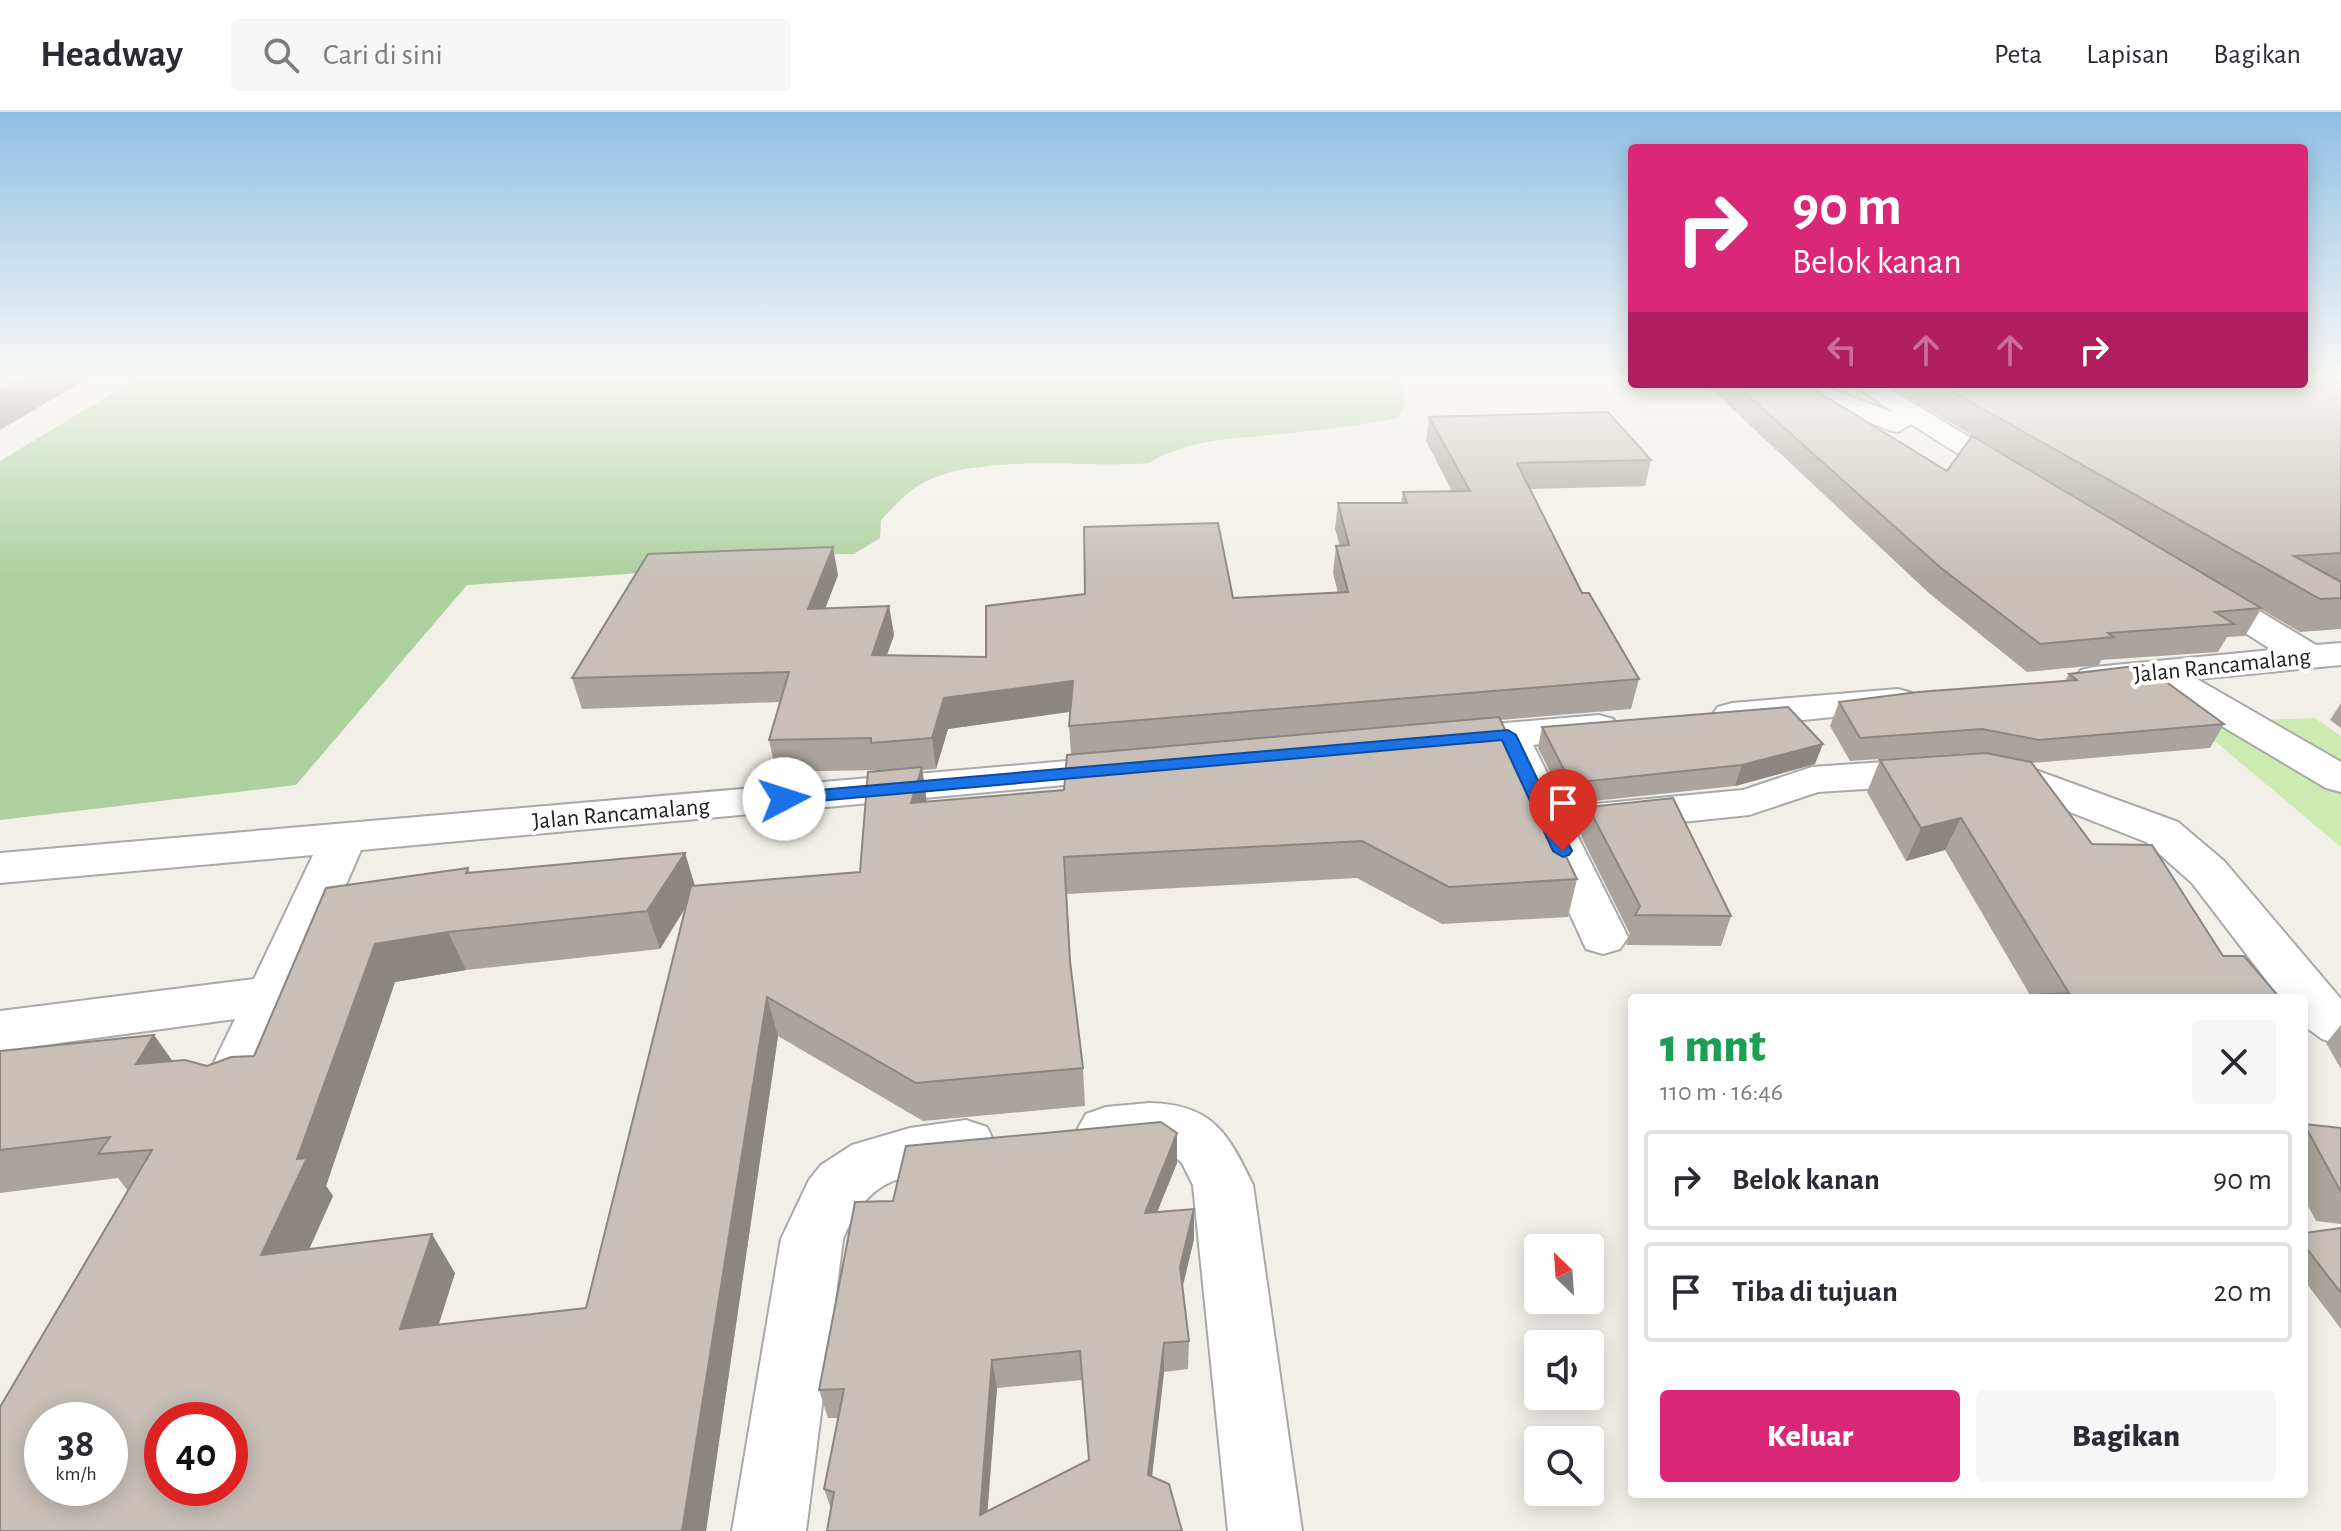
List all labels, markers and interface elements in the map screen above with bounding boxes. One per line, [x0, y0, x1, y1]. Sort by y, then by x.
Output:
search box [231, 19, 791, 91]
icon: search [259, 33, 303, 77]
text: Headway [40, 36, 183, 74]
text: Cari di sini [323, 40, 443, 70]
text: Peta [1994, 41, 2042, 69]
text: Lapisan [2086, 41, 2169, 69]
text: Bagikan [2213, 41, 2301, 69]
icon: right [1660, 176, 1764, 280]
text: 90 m [1792, 179, 1902, 235]
text: Belok kanan [1792, 244, 1962, 280]
icon: left [1820, 328, 1864, 372]
icon: ahead [1904, 328, 1948, 372]
icon: ahead [1988, 328, 2032, 372]
icon: right [2072, 328, 2116, 372]
street label: Jalan Rancamalang [2132, 645, 2312, 687]
position arrow [742, 757, 826, 841]
pin [1529, 769, 1597, 851]
icon: arrive [1541, 781, 1585, 825]
street label: Jalan Rancamalang [531, 794, 711, 834]
button: close [2192, 1020, 2276, 1104]
text: 1 mnt [1660, 1023, 1766, 1071]
text: 110 m · 16:46 [1660, 1079, 1783, 1105]
icon: right [1664, 1158, 1708, 1202]
text: Belok kanan [1732, 1165, 1880, 1195]
text: 90 m [2213, 1165, 2272, 1195]
north arrow [1524, 1234, 1604, 1314]
map controls [1524, 1234, 1604, 1506]
icon: arrive [1664, 1270, 1708, 1314]
text: Tiba di tujuan [1732, 1277, 1898, 1307]
text: 20 m [2214, 1277, 2272, 1307]
button: sound [1524, 1330, 1604, 1410]
button: Keluar [1660, 1390, 1960, 1482]
button: Bagikan [1976, 1390, 2276, 1482]
speed limit sign: 40 [144, 1402, 248, 1506]
text: 38 [58, 1424, 94, 1464]
button: search [1524, 1426, 1604, 1506]
text: km/h [55, 1464, 97, 1484]

